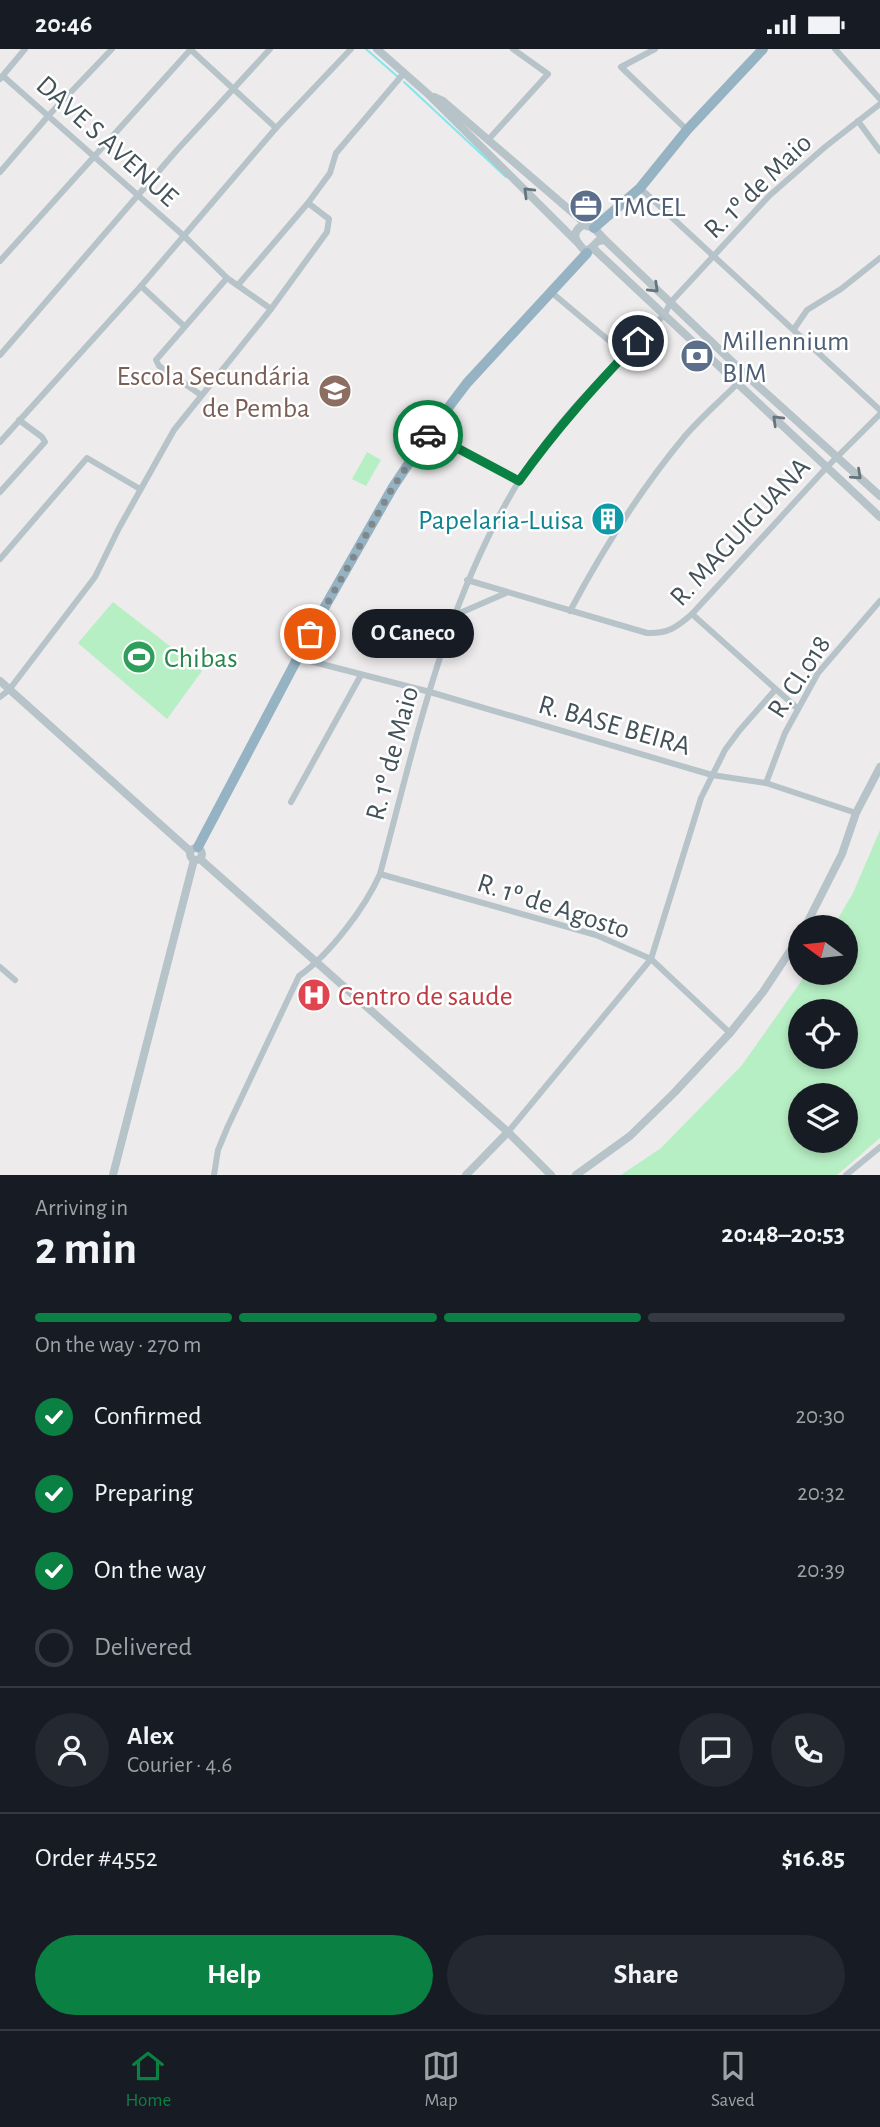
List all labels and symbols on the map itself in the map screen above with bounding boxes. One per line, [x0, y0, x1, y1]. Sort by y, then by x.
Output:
street label: DAVE S AVENUE [30, 71, 183, 212]
street label: R. 1º de Maio [699, 129, 818, 244]
office icon: TMCEL [567, 187, 605, 225]
one-way arrow [523, 188, 536, 201]
place label: TMCEL [610, 194, 686, 222]
one-way arrow [646, 279, 659, 292]
pin [608, 311, 668, 371]
place label: Millennium BIM [722, 328, 849, 388]
bank icon: Millennium BIM [678, 337, 716, 375]
place label: Escola Secundária de Pemba [116, 363, 310, 423]
school or university icon: Escola Secundária de Pemba [316, 372, 354, 410]
courier [393, 400, 463, 470]
one-way arrow [772, 416, 785, 429]
street label: R. MAGUIGUANA [665, 453, 816, 612]
one-way arrow [849, 467, 862, 479]
building icon: Papelaria-Luisa [589, 500, 627, 538]
place label: Papelaria-Luisa [418, 507, 584, 535]
pin [280, 604, 340, 664]
callout: O Caneco [352, 609, 474, 659]
street label: R. CI.018 [763, 631, 836, 723]
sports icon: Chibas [120, 638, 158, 676]
place label: Chibas [164, 645, 238, 673]
street label: R. 1º de Maio [362, 683, 424, 824]
street label: R. BASE BEIRA [535, 691, 694, 761]
street label: R. 1º de Agosto [474, 869, 633, 945]
north arrow [788, 915, 858, 985]
hospital icon: Centro de saude [295, 976, 333, 1014]
place label: Centro de saude [338, 983, 513, 1011]

